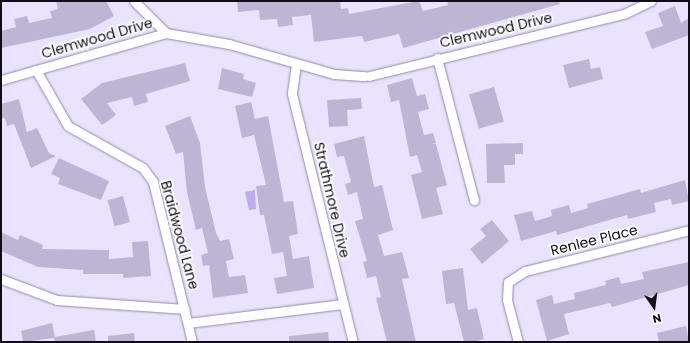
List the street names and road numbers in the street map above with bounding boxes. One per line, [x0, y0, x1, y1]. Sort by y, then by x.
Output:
street label: Clemwood Drive [438, 9, 554, 51]
street label: Clemwood Drive [39, 14, 155, 62]
street label: Strathmore Drive [311, 141, 353, 259]
street label: Braidwood Lane [157, 179, 203, 291]
street label: Renlee Place [549, 221, 639, 259]

